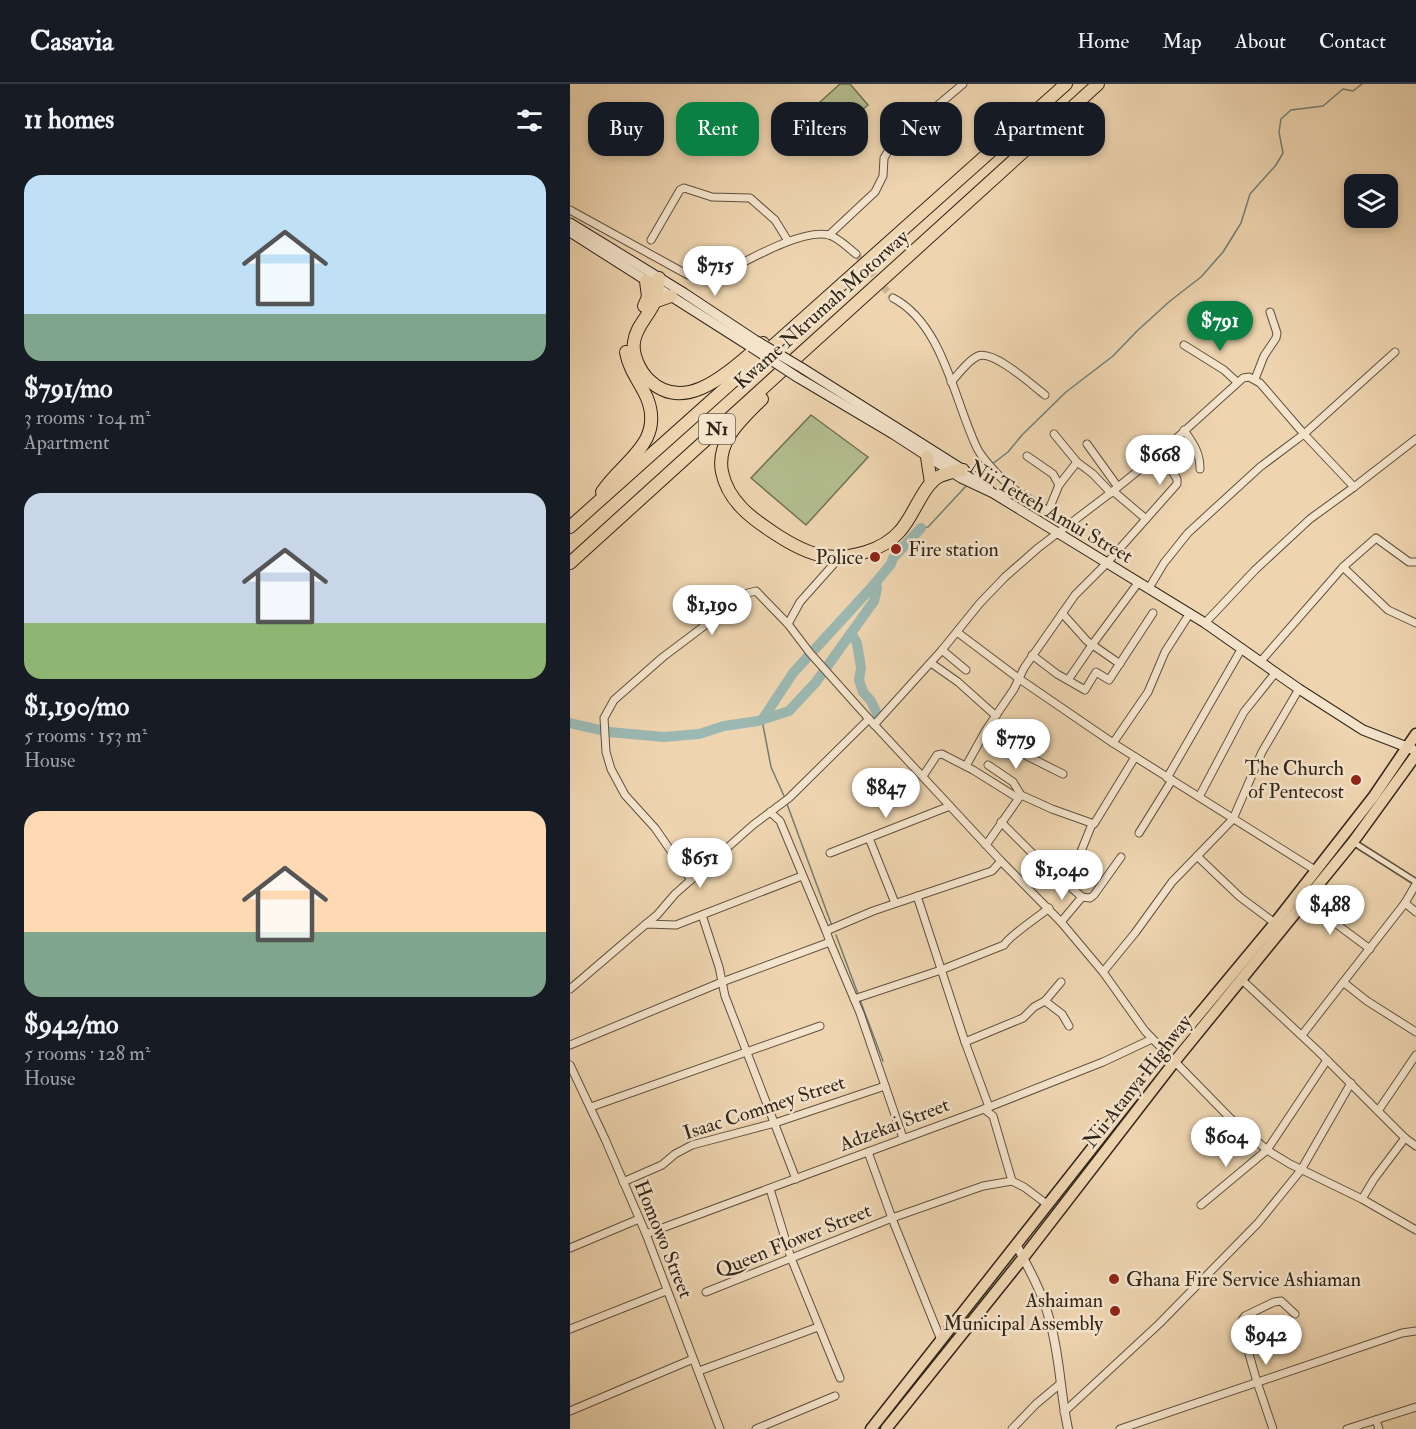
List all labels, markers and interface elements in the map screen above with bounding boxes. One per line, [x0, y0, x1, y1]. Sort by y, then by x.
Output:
text: Casavia [30, 24, 114, 59]
text: Home [1077, 28, 1129, 55]
text: Map [1162, 28, 1202, 55]
text: About [1235, 28, 1286, 55]
text: Contact [1319, 28, 1386, 55]
chip: Buy [588, 102, 664, 156]
chip: Rent [676, 102, 759, 156]
chip: Filters [771, 102, 868, 156]
chip: New [880, 102, 962, 156]
chip: Apartment [974, 102, 1105, 156]
text: 11 homes [24, 104, 114, 136]
icon: filters [513, 104, 546, 137]
map controls [1344, 174, 1398, 228]
button: layers [1344, 174, 1398, 228]
icon: home [231, 214, 339, 322]
street label: Kwame Nkrumah Motorway [729, 223, 915, 395]
pin: $715 [679, 246, 751, 297]
text: $715 [697, 253, 733, 278]
pin: $791 [1184, 301, 1256, 352]
text: $791 [1201, 308, 1239, 333]
text: $791/mo [24, 373, 113, 405]
text: 3 rooms · 104 m² [24, 405, 151, 430]
road number: N1 [699, 414, 735, 444]
text: Apartment [24, 430, 109, 455]
pin: $668 [1124, 435, 1196, 486]
text: $668 [1140, 442, 1180, 467]
street label: Nii Tetteh Amui Street [964, 454, 1138, 569]
icon: home [231, 532, 339, 640]
place label: Fire station [908, 537, 999, 562]
marker: Fire station [889, 542, 903, 556]
place label: Police [816, 545, 863, 570]
marker: Police [868, 550, 882, 564]
pin: $1,190 [663, 585, 761, 636]
text: $1,190 [687, 592, 737, 617]
text: $1,190/mo [24, 691, 129, 723]
pin: $779 [980, 719, 1052, 770]
text: 5 rooms · 153 m² [24, 723, 147, 748]
text: $779 [996, 726, 1036, 751]
text: House [24, 748, 75, 773]
place label: The Church of Pentecost [1245, 756, 1345, 804]
pin: $847 [850, 768, 922, 819]
marker: The Church of Pentecost [1349, 773, 1363, 787]
text: $847 [866, 775, 906, 800]
pin: $651 [664, 838, 736, 889]
text: $651 [681, 845, 719, 870]
icon: home [231, 850, 339, 958]
pin: $1,040 [1013, 850, 1111, 901]
text: $1,040 [1035, 857, 1089, 882]
pin: $488 [1294, 885, 1366, 936]
text: $488 [1310, 892, 1350, 917]
text: $942/mo [24, 1009, 119, 1041]
street label: Nii Atanya Highway [1078, 1009, 1198, 1153]
text: 5 rooms · 128 m² [24, 1041, 150, 1066]
text: House [24, 1066, 75, 1091]
street label: Isaac Commey Street [680, 1069, 849, 1145]
street label: Adzekai Street [835, 1092, 953, 1157]
pin: $604 [1190, 1117, 1262, 1168]
text: $604 [1205, 1124, 1247, 1149]
street label: Homowo Street [629, 1177, 699, 1302]
street label: Queen Flower Street [712, 1198, 875, 1283]
place label: Ghana Fire Service Ashiaman [1126, 1267, 1361, 1292]
marker: Ghana Fire Service Ashiaman [1107, 1272, 1121, 1286]
place label: Ashaiman Municipal Assembly [943, 1288, 1104, 1337]
marker: Ashaiman Municipal Assembly [1108, 1304, 1122, 1318]
pin: $942 [1230, 1315, 1302, 1366]
text: $942 [1245, 1322, 1287, 1347]

